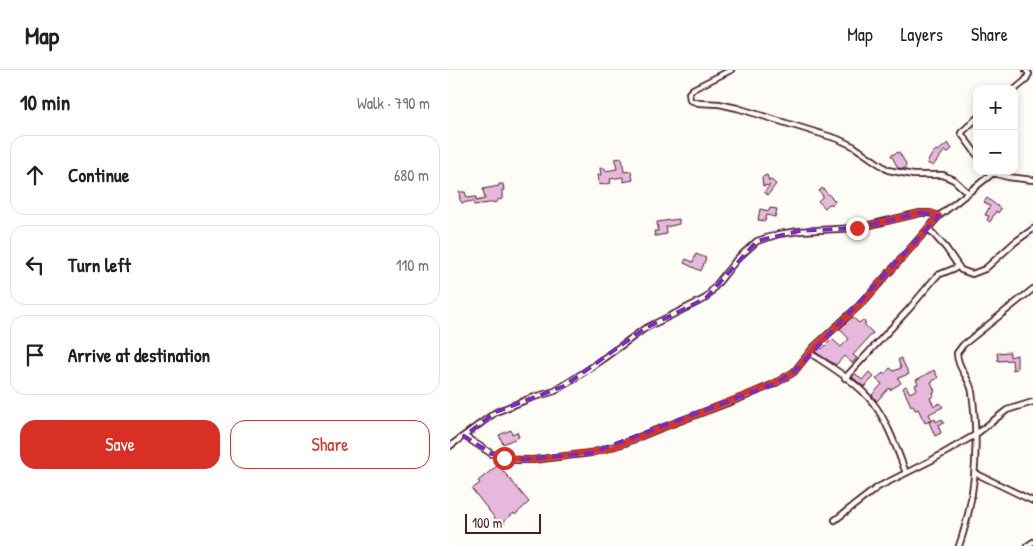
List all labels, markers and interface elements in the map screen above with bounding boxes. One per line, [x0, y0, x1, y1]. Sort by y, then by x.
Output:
text: Map [25, 19, 59, 51]
text: Map [847, 22, 873, 47]
text: Layers [901, 22, 943, 47]
text: Share [971, 22, 1008, 47]
map controls [973, 85, 1018, 175]
button: + [973, 85, 1018, 130]
text: 10 min [20, 88, 70, 117]
text: Walk · 790 m [357, 92, 430, 114]
button: − [973, 130, 1018, 175]
icon: ahead [21, 161, 49, 189]
text: Continue [68, 162, 129, 188]
text: 680 m [394, 164, 429, 186]
route end [846, 217, 869, 240]
icon: left [21, 251, 49, 279]
text: Turn left [68, 252, 131, 278]
text: 110 m [396, 254, 429, 276]
icon: arrive [21, 341, 49, 369]
text: Arrive at destination [68, 342, 210, 368]
button: Save [20, 420, 220, 469]
button: Share [230, 420, 430, 469]
route start [493, 447, 516, 470]
scale bar [465, 511, 541, 534]
text: 100 m [472, 513, 502, 532]

